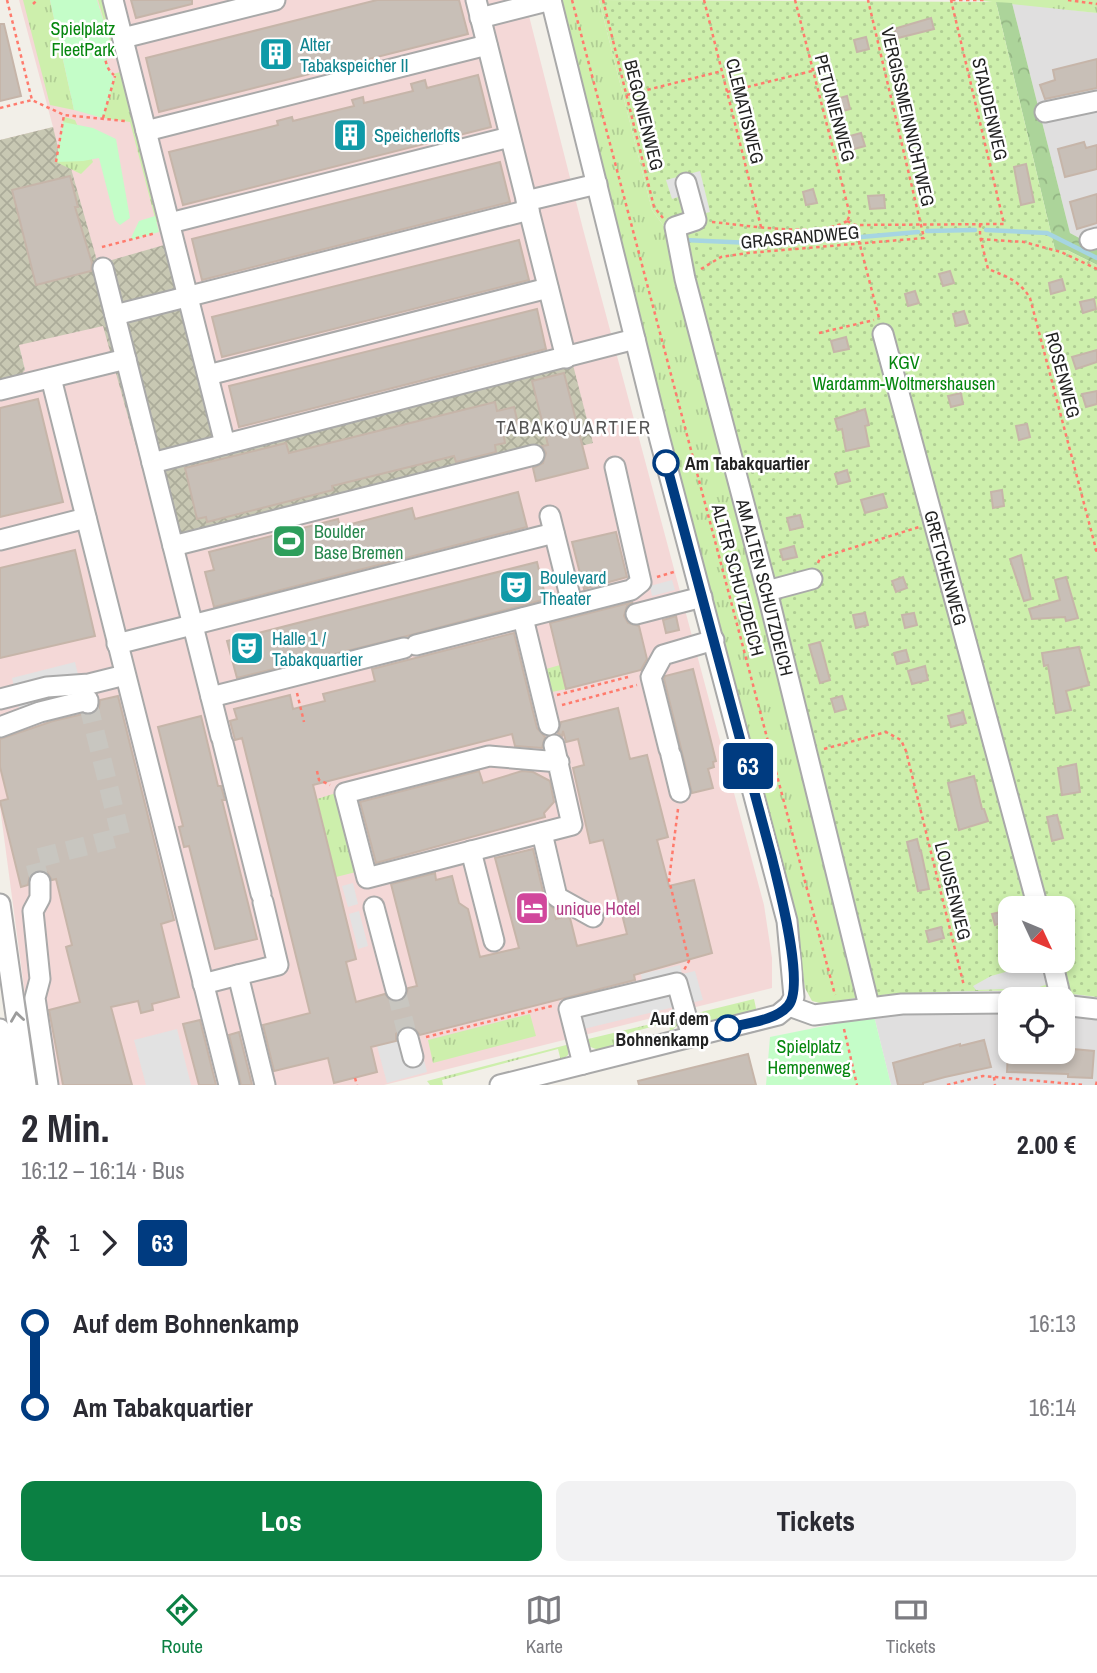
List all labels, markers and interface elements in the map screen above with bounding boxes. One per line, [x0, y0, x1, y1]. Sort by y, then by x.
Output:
park label: Spielplatz FleetPark [51, 16, 115, 62]
street label: VERGISSMEINNICHTWEG [875, 25, 941, 209]
place label: Alter Tabakspeicher II [299, 32, 409, 78]
building icon: Alter Tabakspeicher II [257, 35, 295, 73]
street label: PETUNIENWEG [809, 52, 861, 164]
street label: STAUDENWEG [966, 55, 1014, 163]
street label: CLEMATISWEG [720, 56, 770, 166]
street label: BEGONIENWEG [618, 57, 670, 173]
building icon: Speicherlofts [331, 116, 369, 154]
place label: Speicherlofts [374, 123, 460, 148]
street label: GRASRANDWEG [740, 219, 860, 255]
street label: ROSENWEG [1040, 329, 1086, 421]
park label: KGV Wardamm-Woltmershausen [813, 350, 995, 396]
district label: TABAKQUARTIER [496, 414, 652, 440]
marker: Am Tabakquartier [653, 450, 679, 476]
place label: Am Tabakquartier [685, 451, 810, 476]
street label: AM ALTEN SCHUTZDEICH [731, 495, 800, 678]
street label: ALTER SCHUTZDEICH [705, 500, 770, 659]
street label: GRETCHENWEG [919, 507, 974, 628]
place label: Boulder Base Bremen [314, 519, 403, 565]
sports icon: Boulder Base Bremen [270, 522, 308, 560]
place label: Boulevard Theater [540, 565, 606, 611]
theatre icon: Boulevard Theater [497, 568, 535, 606]
place label: Halle 1 / Tabakquartier [272, 626, 363, 672]
theatre icon: Halle 1 / Tabakquartier [228, 629, 266, 667]
line badge: 63 [716, 743, 780, 789]
text: 63 [737, 750, 759, 782]
street label: LOUISENWEG [929, 839, 977, 943]
hotel icon: unique Hotel [513, 889, 551, 927]
place label: unique Hotel [556, 896, 640, 921]
north arrow [998, 896, 1074, 973]
map controls [998, 896, 1075, 1064]
button: locate [998, 987, 1075, 1064]
place label: Auf dem Bohnenkamp [616, 1006, 709, 1052]
one-way arrow [9, 1012, 24, 1023]
marker: Auf dem Bohnenkamp [715, 1015, 741, 1041]
park label: Spielplatz Hempenweg [768, 1034, 851, 1080]
text: 2 Min. [21, 1103, 109, 1154]
text: 2.00 € [1017, 1127, 1076, 1162]
text: 16:12 – 16:14 · Bus [21, 1155, 185, 1186]
icon: walk [21, 1224, 59, 1262]
icon: forward [90, 1224, 128, 1262]
text: 1 [69, 1227, 80, 1258]
text: 63 [152, 1227, 173, 1259]
text: Auf dem Bohnenkamp [73, 1306, 299, 1341]
text: 16:13 [1029, 1308, 1076, 1339]
text: Am Tabakquartier [73, 1390, 253, 1425]
text: 16:14 [1029, 1392, 1076, 1423]
button: Los [21, 1481, 542, 1561]
button: Tickets [556, 1481, 1076, 1561]
tab: Route [161, 1591, 203, 1659]
tab: Karte [525, 1591, 563, 1659]
tab: Tickets [886, 1591, 936, 1659]

